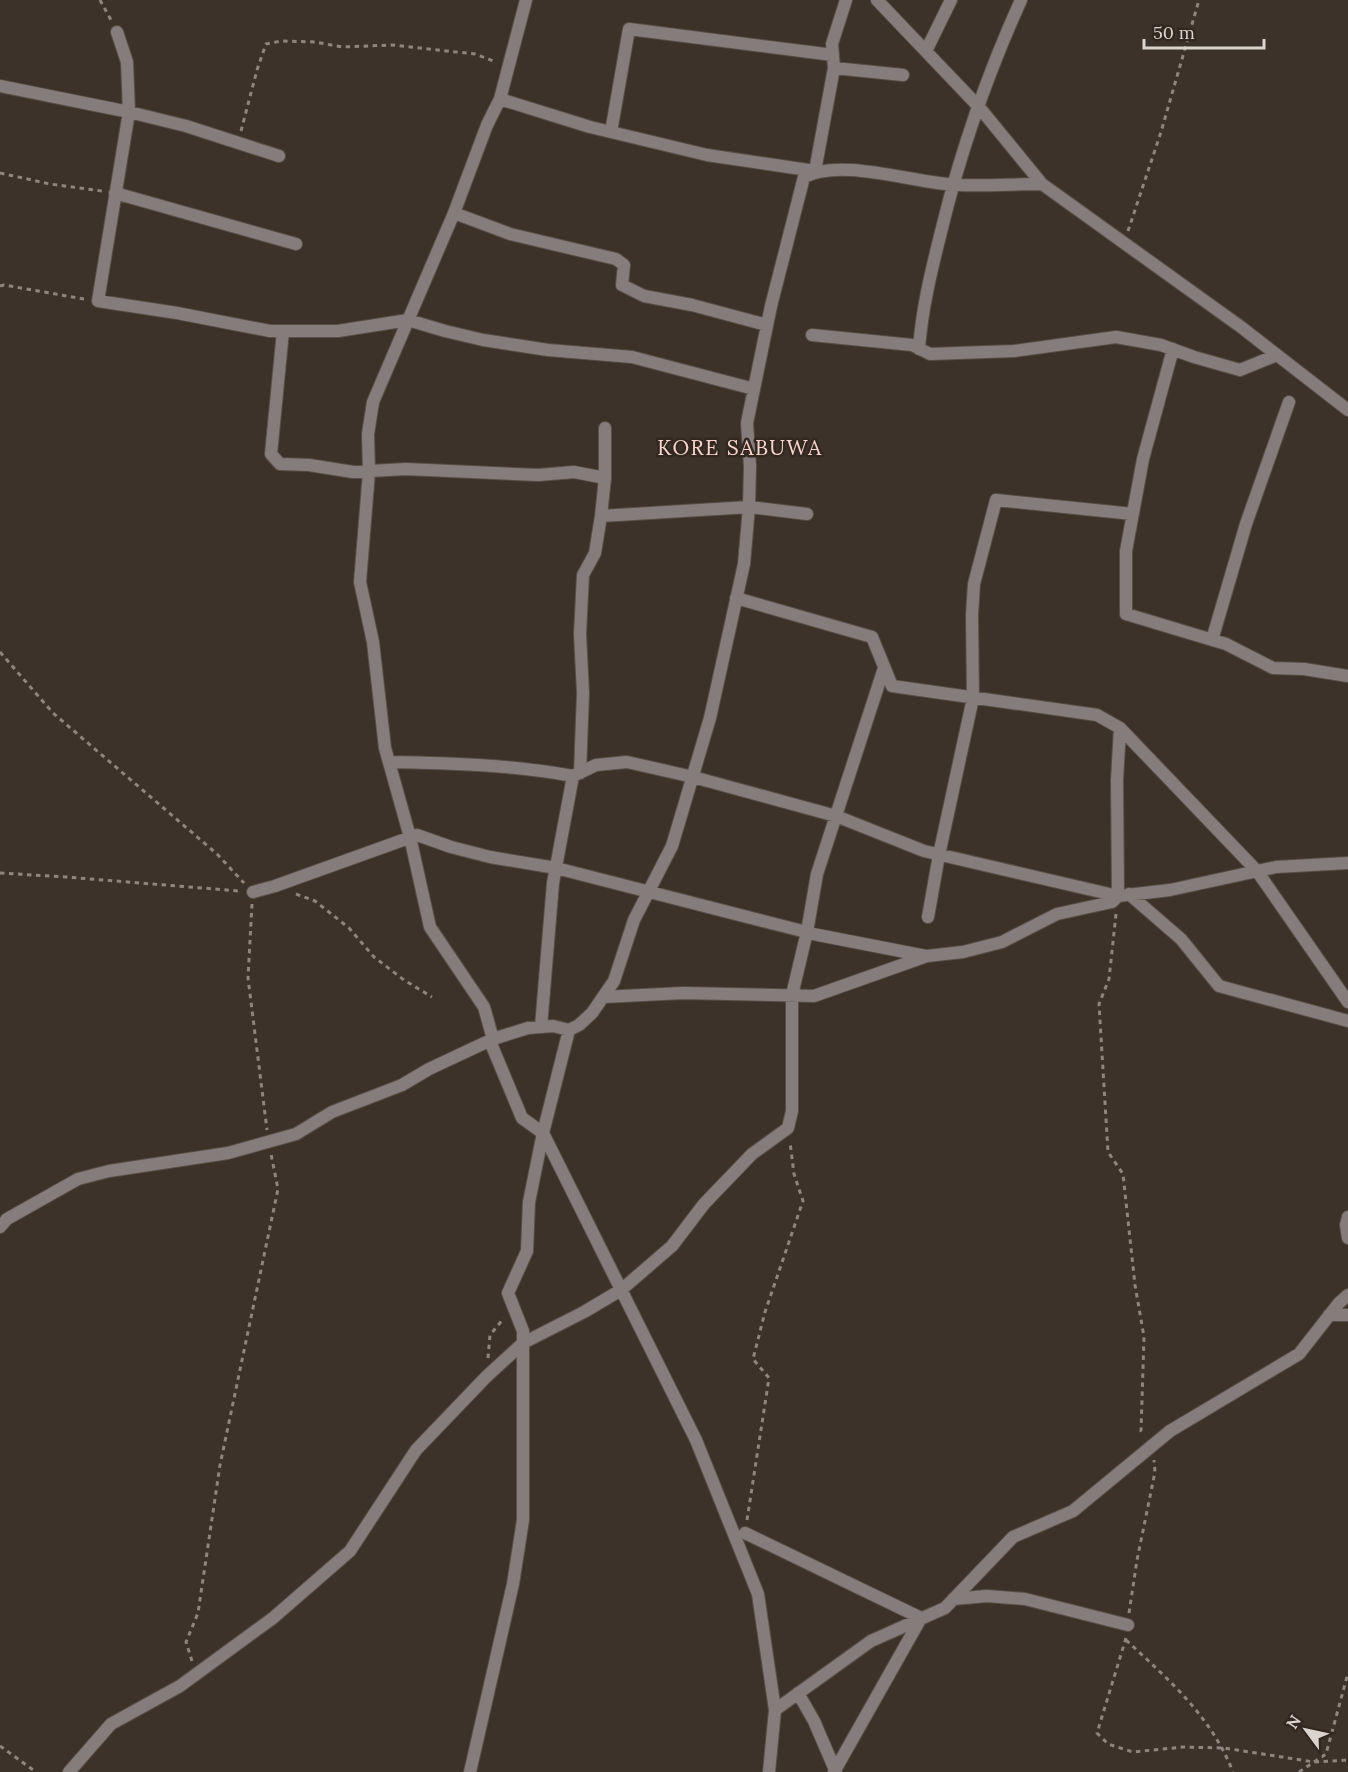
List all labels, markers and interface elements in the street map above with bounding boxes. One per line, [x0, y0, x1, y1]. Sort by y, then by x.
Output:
scale bar [1144, 12, 1264, 50]
text: 50 m [1153, 21, 1195, 44]
district label: KORE SABUWA [657, 434, 823, 461]
north arrow [1276, 1700, 1336, 1760]
text: N [1282, 1711, 1305, 1732]

